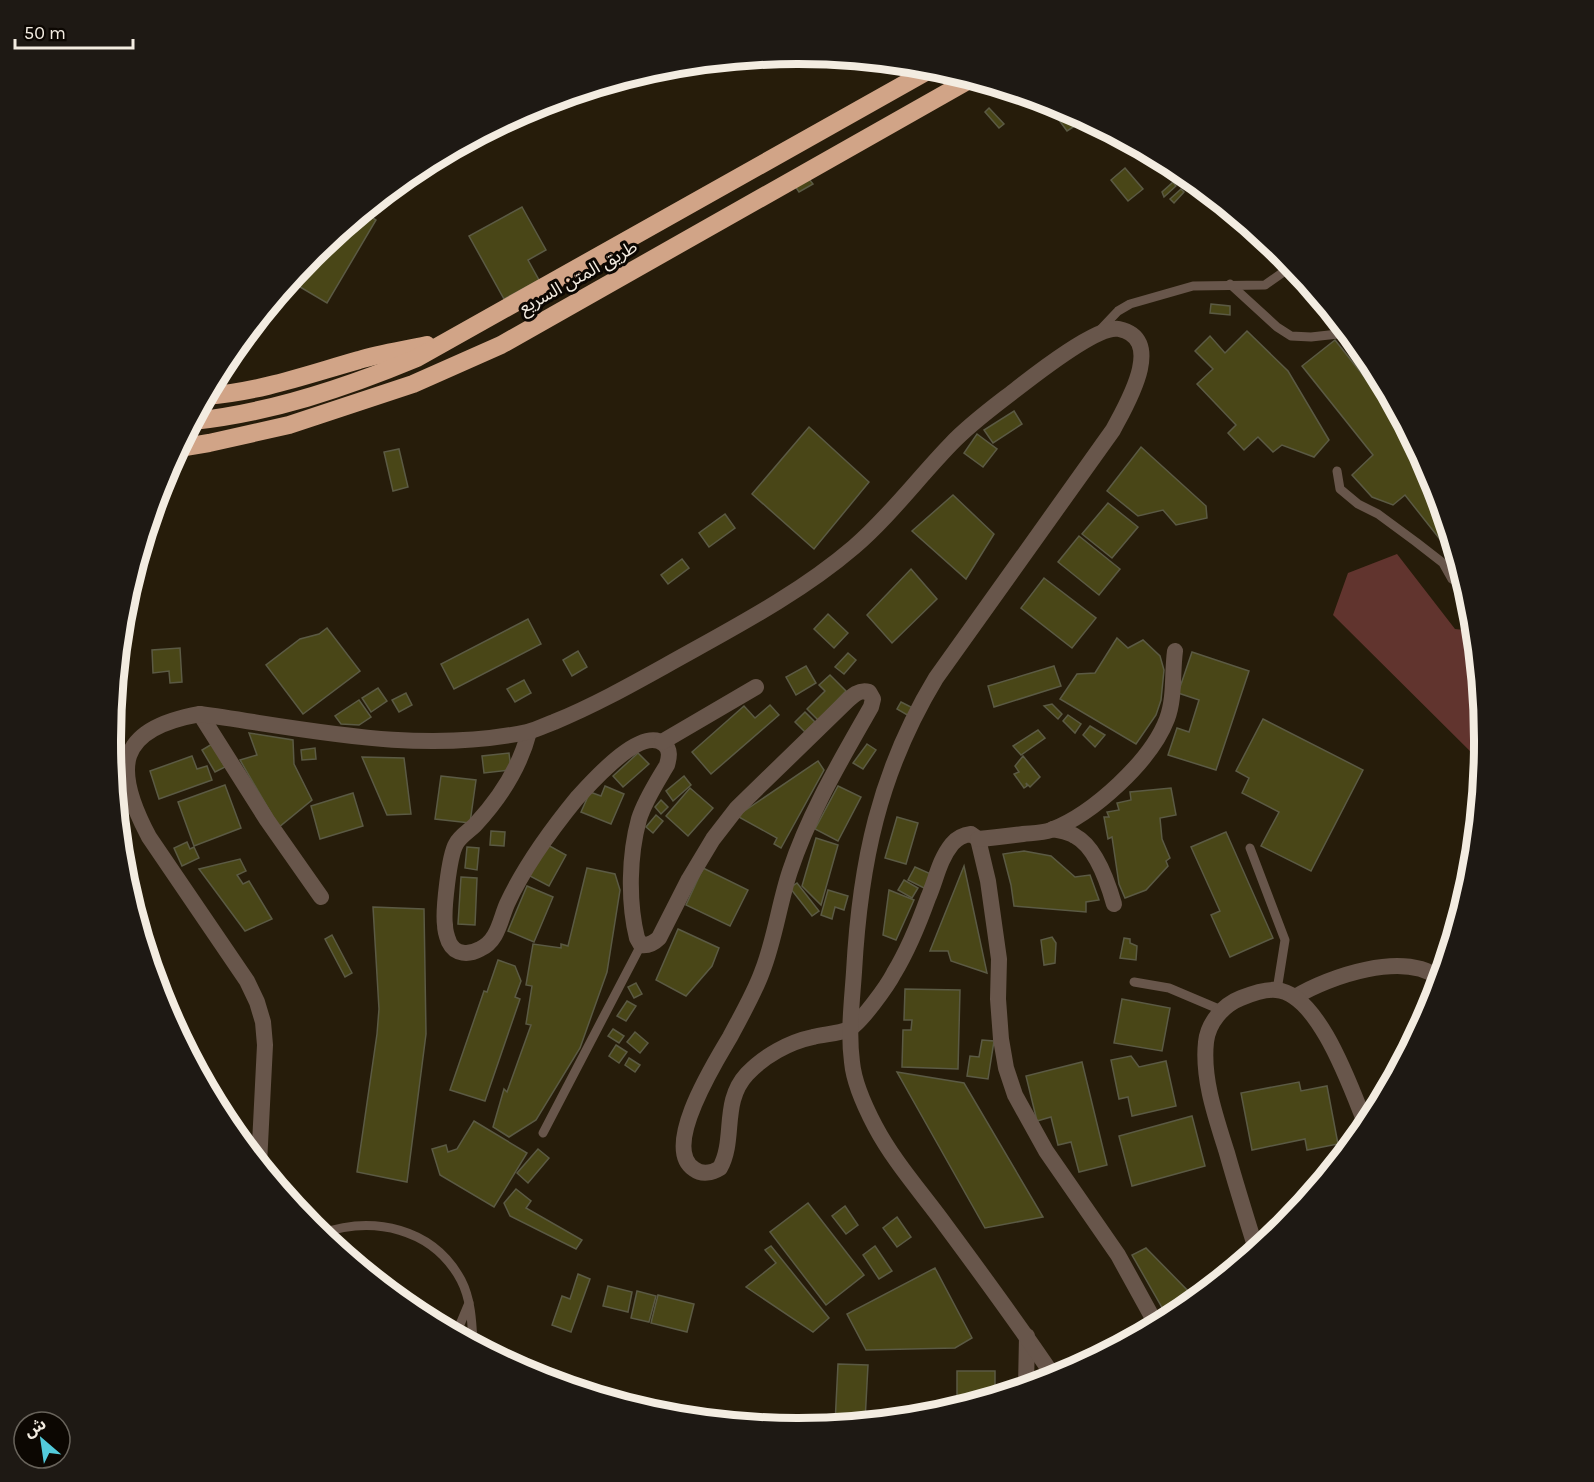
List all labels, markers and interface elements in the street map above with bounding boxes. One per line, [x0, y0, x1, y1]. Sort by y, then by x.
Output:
scale bar [15, 12, 134, 50]
text: 50 m [24, 22, 66, 44]
street label: طريق المتن السريع [515, 235, 643, 321]
north arrow [12, 1410, 72, 1470]
text: ش [21, 1414, 49, 1441]

